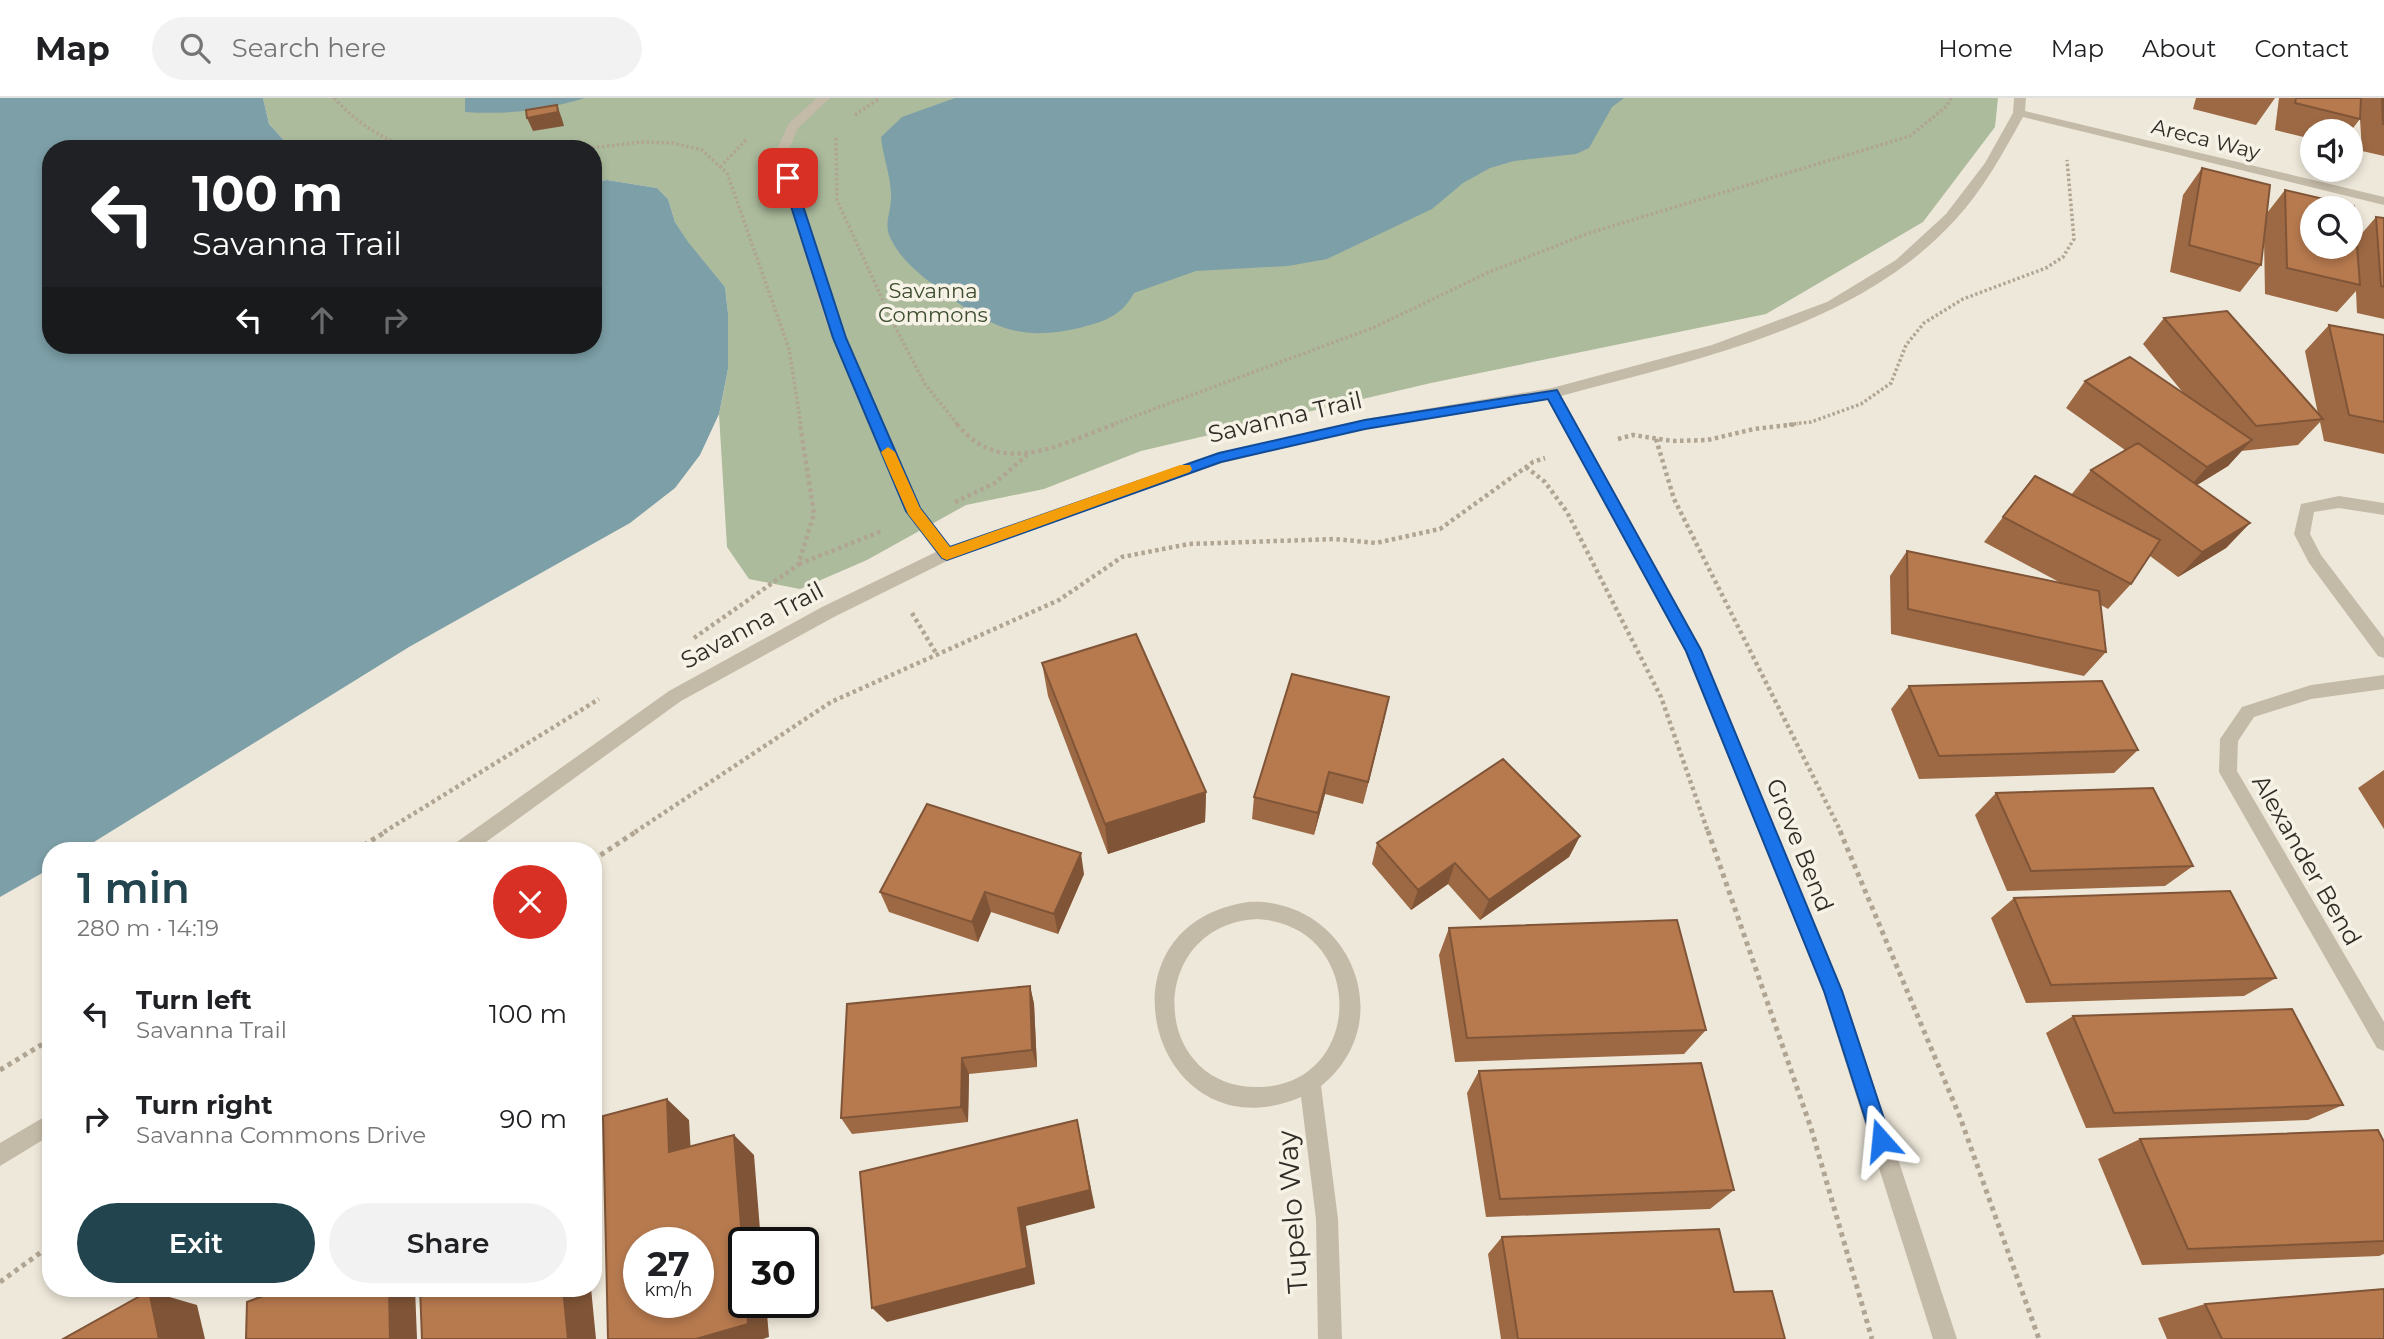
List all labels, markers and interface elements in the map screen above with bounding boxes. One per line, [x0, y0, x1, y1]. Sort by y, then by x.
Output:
search box [152, 17, 642, 80]
text: Map [35, 28, 110, 68]
icon: search [176, 29, 214, 67]
text: Search here [232, 32, 386, 64]
text: Home [1938, 34, 2013, 63]
text: Map [2051, 34, 2104, 63]
text: About [2142, 34, 2216, 63]
text: Contact [2254, 34, 2349, 63]
street label: Areca Way [2149, 113, 2264, 165]
map controls [2300, 119, 2363, 259]
button: sound [2300, 119, 2363, 182]
pin [758, 148, 818, 208]
icon: arrive [769, 159, 807, 197]
text: 100 m [192, 164, 343, 223]
icon: left [77, 168, 168, 259]
button: search [2300, 196, 2363, 259]
text: Savanna Trail [192, 224, 402, 263]
park label: Savanna Commons [878, 278, 988, 327]
icon: left [230, 301, 268, 339]
icon: ahead [303, 301, 341, 339]
icon: right [376, 301, 414, 339]
street label: Savanna Trail [1205, 385, 1365, 449]
street label: Savanna Trail [676, 575, 828, 675]
street label: Alexander Bend [2246, 769, 2368, 951]
street label: Grove Bend [1760, 774, 1840, 916]
text: 1 min [77, 862, 190, 914]
button: close [493, 865, 567, 939]
text: 280 m · 14:19 [77, 914, 219, 942]
text: Turn left [136, 984, 252, 1016]
icon: left [77, 995, 115, 1033]
text: 100 m [489, 998, 567, 1030]
text: Savanna Trail [136, 1016, 287, 1044]
text: Turn right [136, 1089, 272, 1121]
icon: right [77, 1100, 115, 1138]
text: 90 m [500, 1103, 567, 1135]
position arrow [1844, 1103, 1918, 1177]
text: Savanna Commons Drive [136, 1121, 426, 1149]
street label: Tupelo Way [1269, 1128, 1315, 1295]
button: Exit [77, 1203, 315, 1283]
button: Share [329, 1203, 567, 1283]
speed limit sign: 30 [728, 1227, 819, 1318]
text: 27 [647, 1242, 690, 1285]
text: km/h [644, 1279, 693, 1301]

